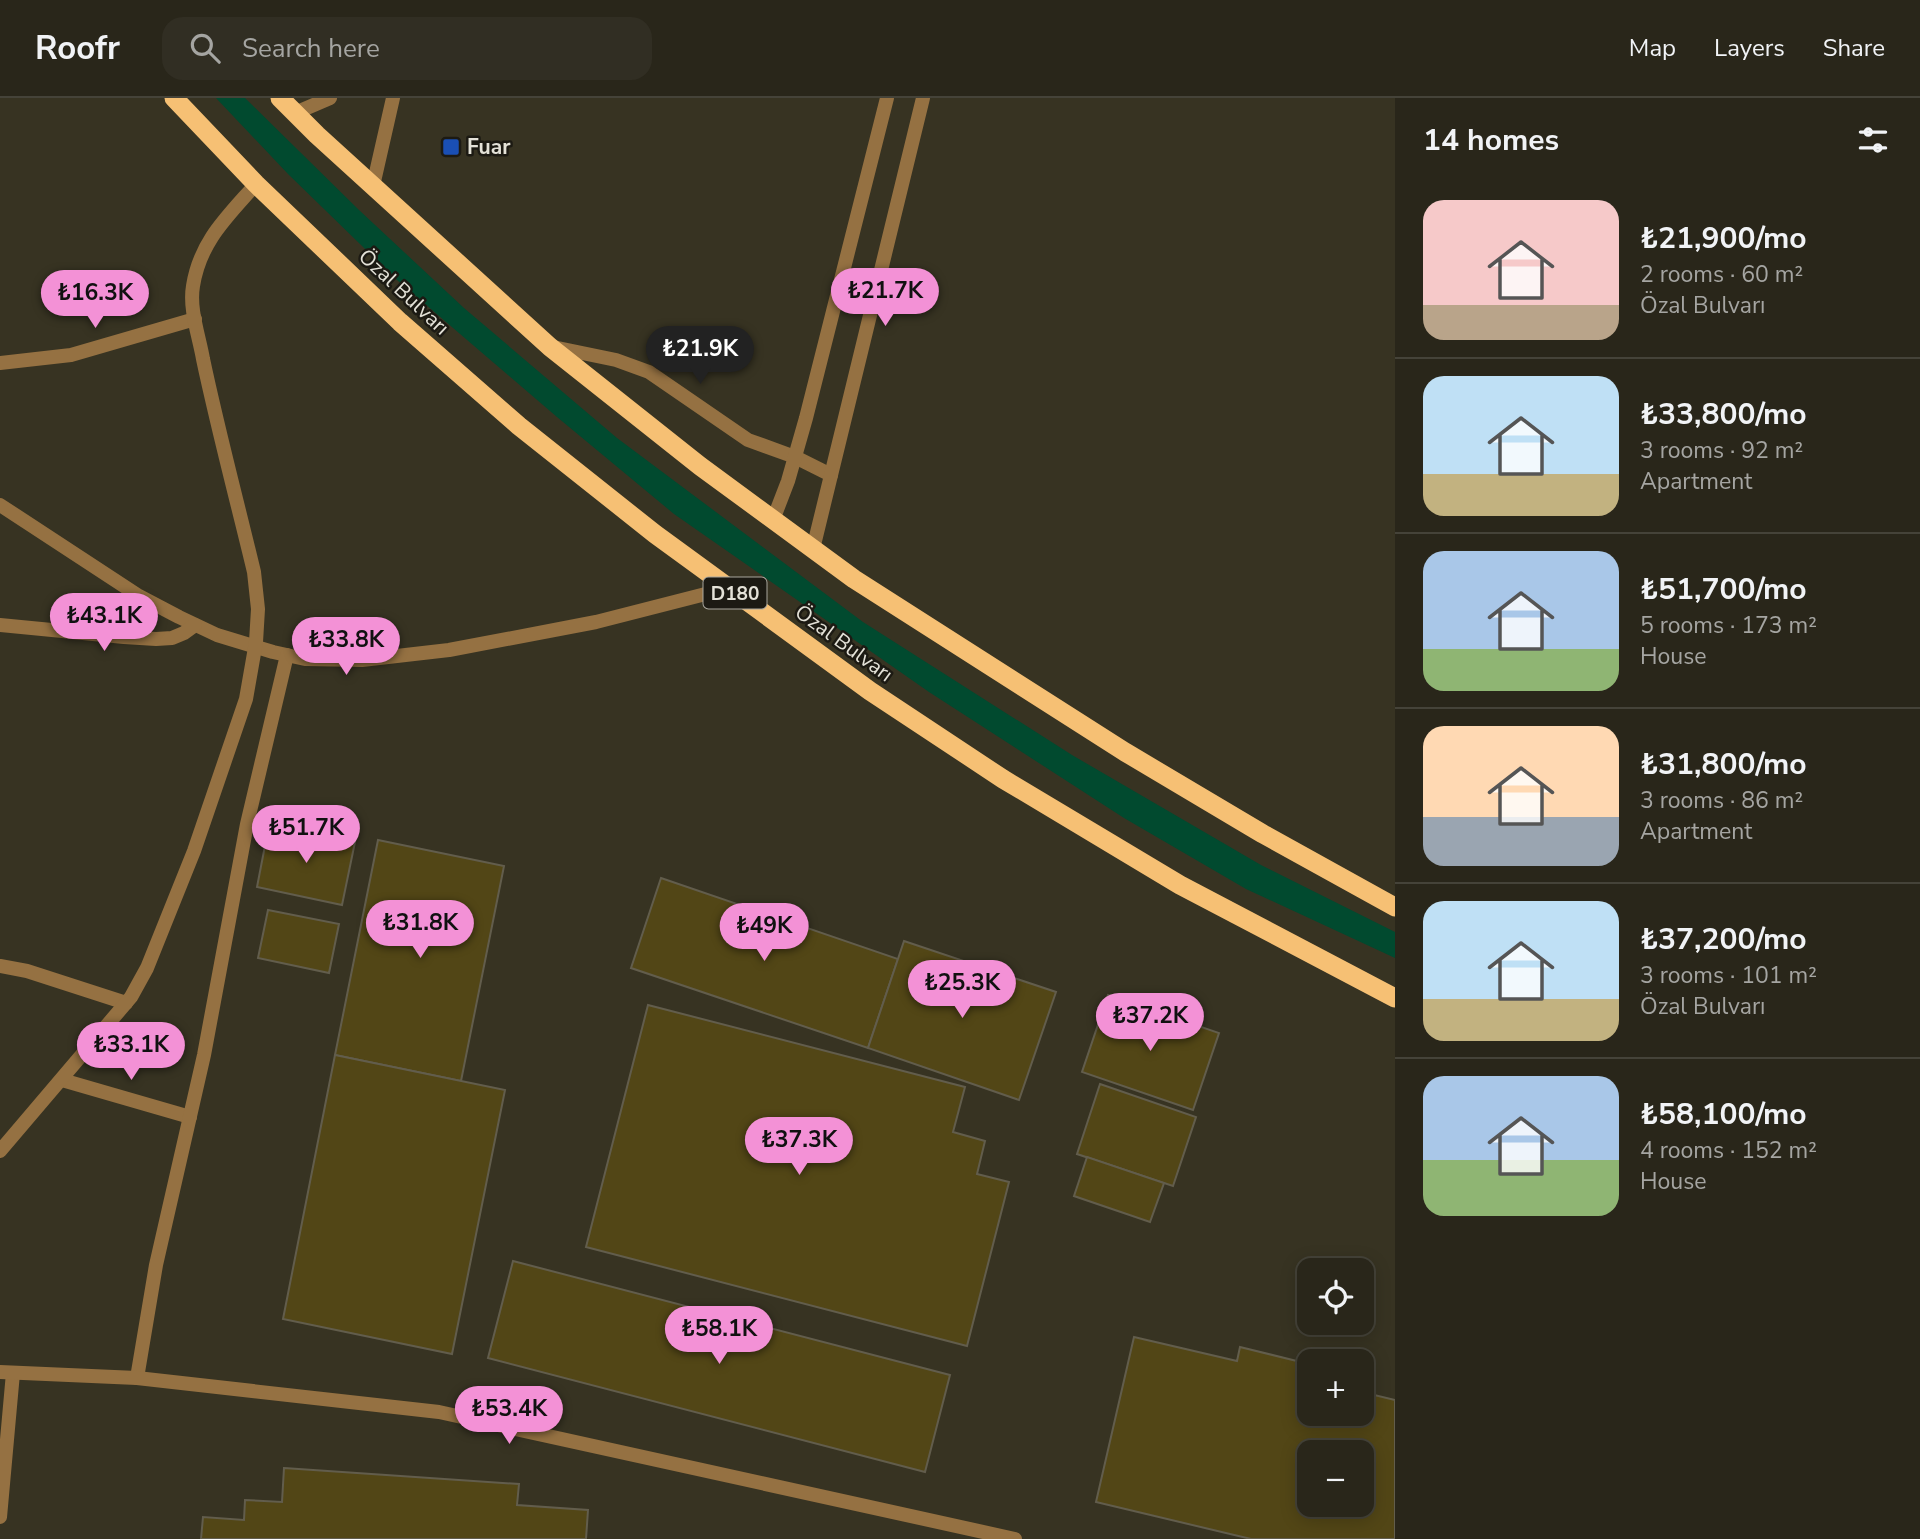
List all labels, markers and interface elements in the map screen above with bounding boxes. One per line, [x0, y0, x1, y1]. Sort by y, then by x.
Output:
search box [162, 17, 652, 80]
text: Roofr [35, 26, 120, 71]
icon: search [186, 29, 224, 67]
text: Search here [242, 31, 380, 66]
text: Map [1629, 32, 1676, 64]
text: Layers [1714, 32, 1785, 64]
text: Share [1823, 32, 1885, 64]
text: 14 homes [1423, 120, 1559, 161]
icon: filters [1854, 121, 1892, 159]
place label: Fuar [467, 133, 511, 161]
marker: Fuar [441, 137, 461, 157]
text: ₺21,900/mo [1640, 218, 1807, 259]
icon: home [1479, 228, 1563, 312]
street label: Özal Bulvarı [353, 243, 455, 341]
text: 2 rooms · 60 m² [1640, 259, 1803, 290]
pin: ₺21.7K [828, 268, 942, 328]
pin: ₺16.3K [38, 271, 152, 330]
text: ₺21.7K [847, 275, 923, 306]
text: ₺16.3K [57, 277, 133, 308]
text: Özal Bulvarı [1640, 290, 1765, 321]
pin: ₺21.9K [643, 327, 757, 386]
text: ₺21.9K [662, 333, 738, 364]
text: ₺33,800/mo [1640, 394, 1807, 435]
icon: home [1479, 404, 1563, 488]
text: 3 rooms · 92 m² [1640, 435, 1803, 466]
text: Apartment [1640, 466, 1752, 497]
text: ₺51,700/mo [1640, 569, 1807, 610]
road number: D180 [704, 578, 766, 608]
icon: home [1479, 579, 1563, 663]
pin: ₺43.1K [47, 594, 161, 653]
street label: Özal Bulvarı [789, 598, 899, 688]
text: ₺43.1K [66, 600, 142, 631]
text: 5 rooms · 173 m² [1640, 610, 1817, 641]
pin: ₺33.8K [289, 618, 403, 677]
text: ₺33.8K [308, 624, 384, 655]
text: House [1640, 641, 1707, 672]
text: ₺31,800/mo [1640, 744, 1807, 785]
icon: home [1479, 754, 1563, 838]
text: 3 rooms · 86 m² [1640, 785, 1803, 816]
pin: ₺51.7K [249, 806, 363, 865]
text: ₺51.7K [268, 812, 344, 843]
text: Apartment [1640, 816, 1752, 847]
pin: ₺31.8K [363, 900, 477, 960]
pin: ₺49K [723, 904, 805, 963]
text: ₺31.8K [382, 907, 458, 938]
text: ₺49K [736, 910, 792, 941]
text: ₺37,200/mo [1640, 919, 1807, 960]
icon: home [1479, 929, 1563, 1013]
pin: ₺25.3K [905, 960, 1019, 1020]
text: 3 rooms · 101 m² [1640, 960, 1817, 991]
text: ₺25.3K [924, 967, 1000, 998]
text: Özal Bulvarı [1640, 991, 1765, 1022]
pin: ₺37.2K [1093, 993, 1207, 1053]
text: ₺37.2K [1112, 1000, 1188, 1031]
pin: ₺33.1K [74, 1023, 188, 1082]
text: ₺33.1K [93, 1029, 169, 1060]
text: ₺58,100/mo [1640, 1094, 1807, 1135]
icon: home [1479, 1104, 1563, 1188]
pin: ₺37.3K [742, 1118, 856, 1177]
text: ₺37.3K [761, 1124, 837, 1155]
text: 4 rooms · 152 m² [1640, 1135, 1817, 1166]
text: House [1640, 1166, 1707, 1197]
map controls [1297, 1258, 1374, 1517]
button: locate [1297, 1258, 1374, 1335]
pin: ₺58.1K [662, 1306, 776, 1366]
text: ₺58.1K [681, 1313, 757, 1344]
button: + [1297, 1349, 1374, 1426]
pin: ₺53.4K [452, 1386, 566, 1446]
text: ₺53.4K [471, 1393, 547, 1424]
button: − [1297, 1440, 1374, 1517]

